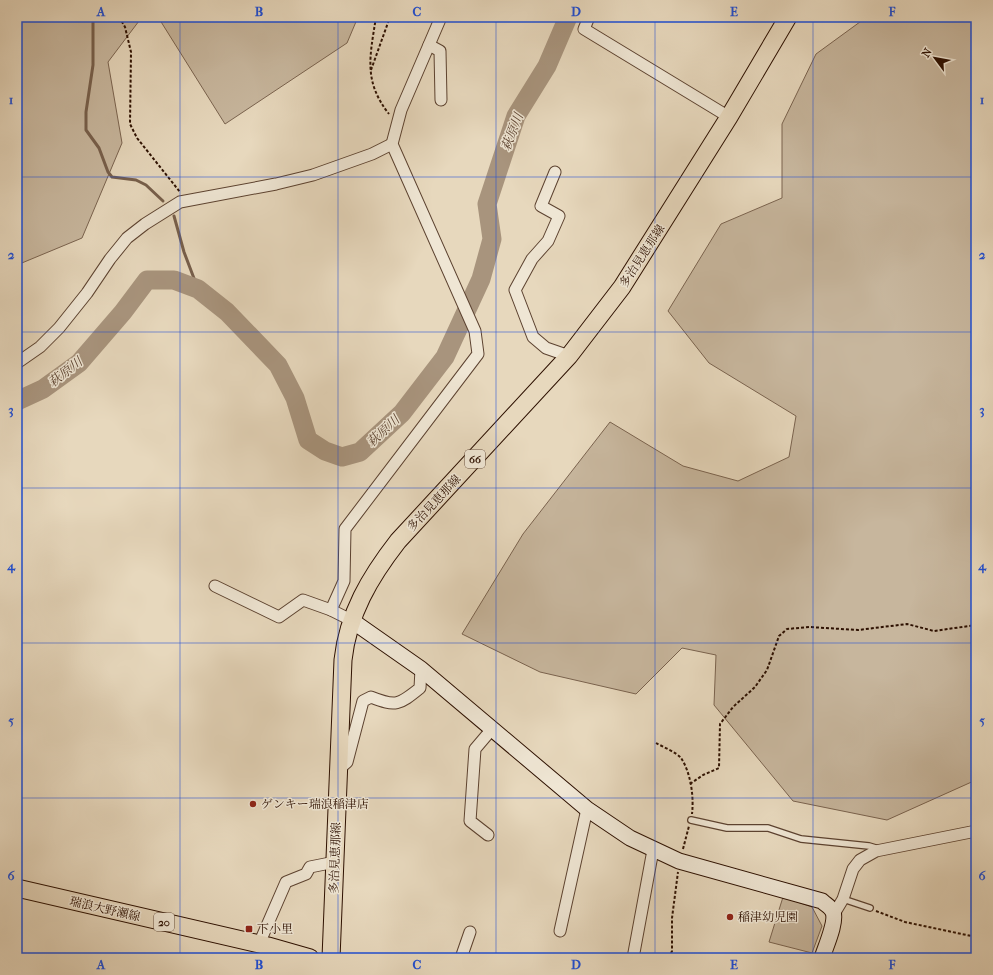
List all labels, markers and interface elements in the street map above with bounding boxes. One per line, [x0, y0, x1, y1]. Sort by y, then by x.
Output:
text: A [96, 4, 106, 19]
text: B [255, 4, 264, 19]
text: C [413, 4, 422, 19]
text: D [571, 4, 581, 19]
text: E [730, 4, 738, 19]
text: F [888, 4, 896, 19]
north arrow [915, 38, 955, 78]
text: N [919, 45, 935, 60]
text: 1 [9, 92, 14, 107]
text: 1 [980, 92, 985, 107]
water label: 萩原川 [498, 109, 527, 153]
street label: 多治見恵那線 [617, 222, 667, 290]
text: 2 [8, 247, 15, 262]
text: 2 [979, 247, 986, 262]
water label: 萩原川 [45, 353, 87, 390]
text: 3 [8, 402, 14, 418]
text: 3 [979, 402, 985, 418]
water label: 萩原川 [364, 411, 404, 450]
road number: 66 [465, 450, 485, 468]
street label: 多治見恵那線 [404, 472, 464, 534]
text: 4 [6, 558, 16, 574]
text: 4 [977, 558, 987, 574]
text: 5 [8, 713, 14, 728]
text: 5 [979, 713, 985, 728]
place label: ゲンキー瑞浪稲津店 [261, 797, 369, 811]
marker: ゲンキー瑞浪稲津店 [248, 799, 258, 809]
street label: 多治見恵那線 [327, 822, 343, 894]
text: 6 [7, 868, 15, 883]
text: 6 [978, 868, 986, 883]
street label: 瑞浪大野瀬線 [68, 894, 142, 924]
place label: 稲津幼児園 [738, 910, 798, 924]
marker: 稲津幼児園 [725, 912, 735, 922]
road number: 20 [154, 913, 174, 931]
place label: 下小里 [257, 922, 293, 936]
marker: 下小里 [244, 924, 254, 934]
text: A [96, 957, 106, 972]
text: B [255, 957, 264, 972]
text: C [413, 957, 422, 972]
text: D [571, 957, 581, 972]
text: E [730, 957, 738, 972]
text: F [888, 957, 896, 972]

